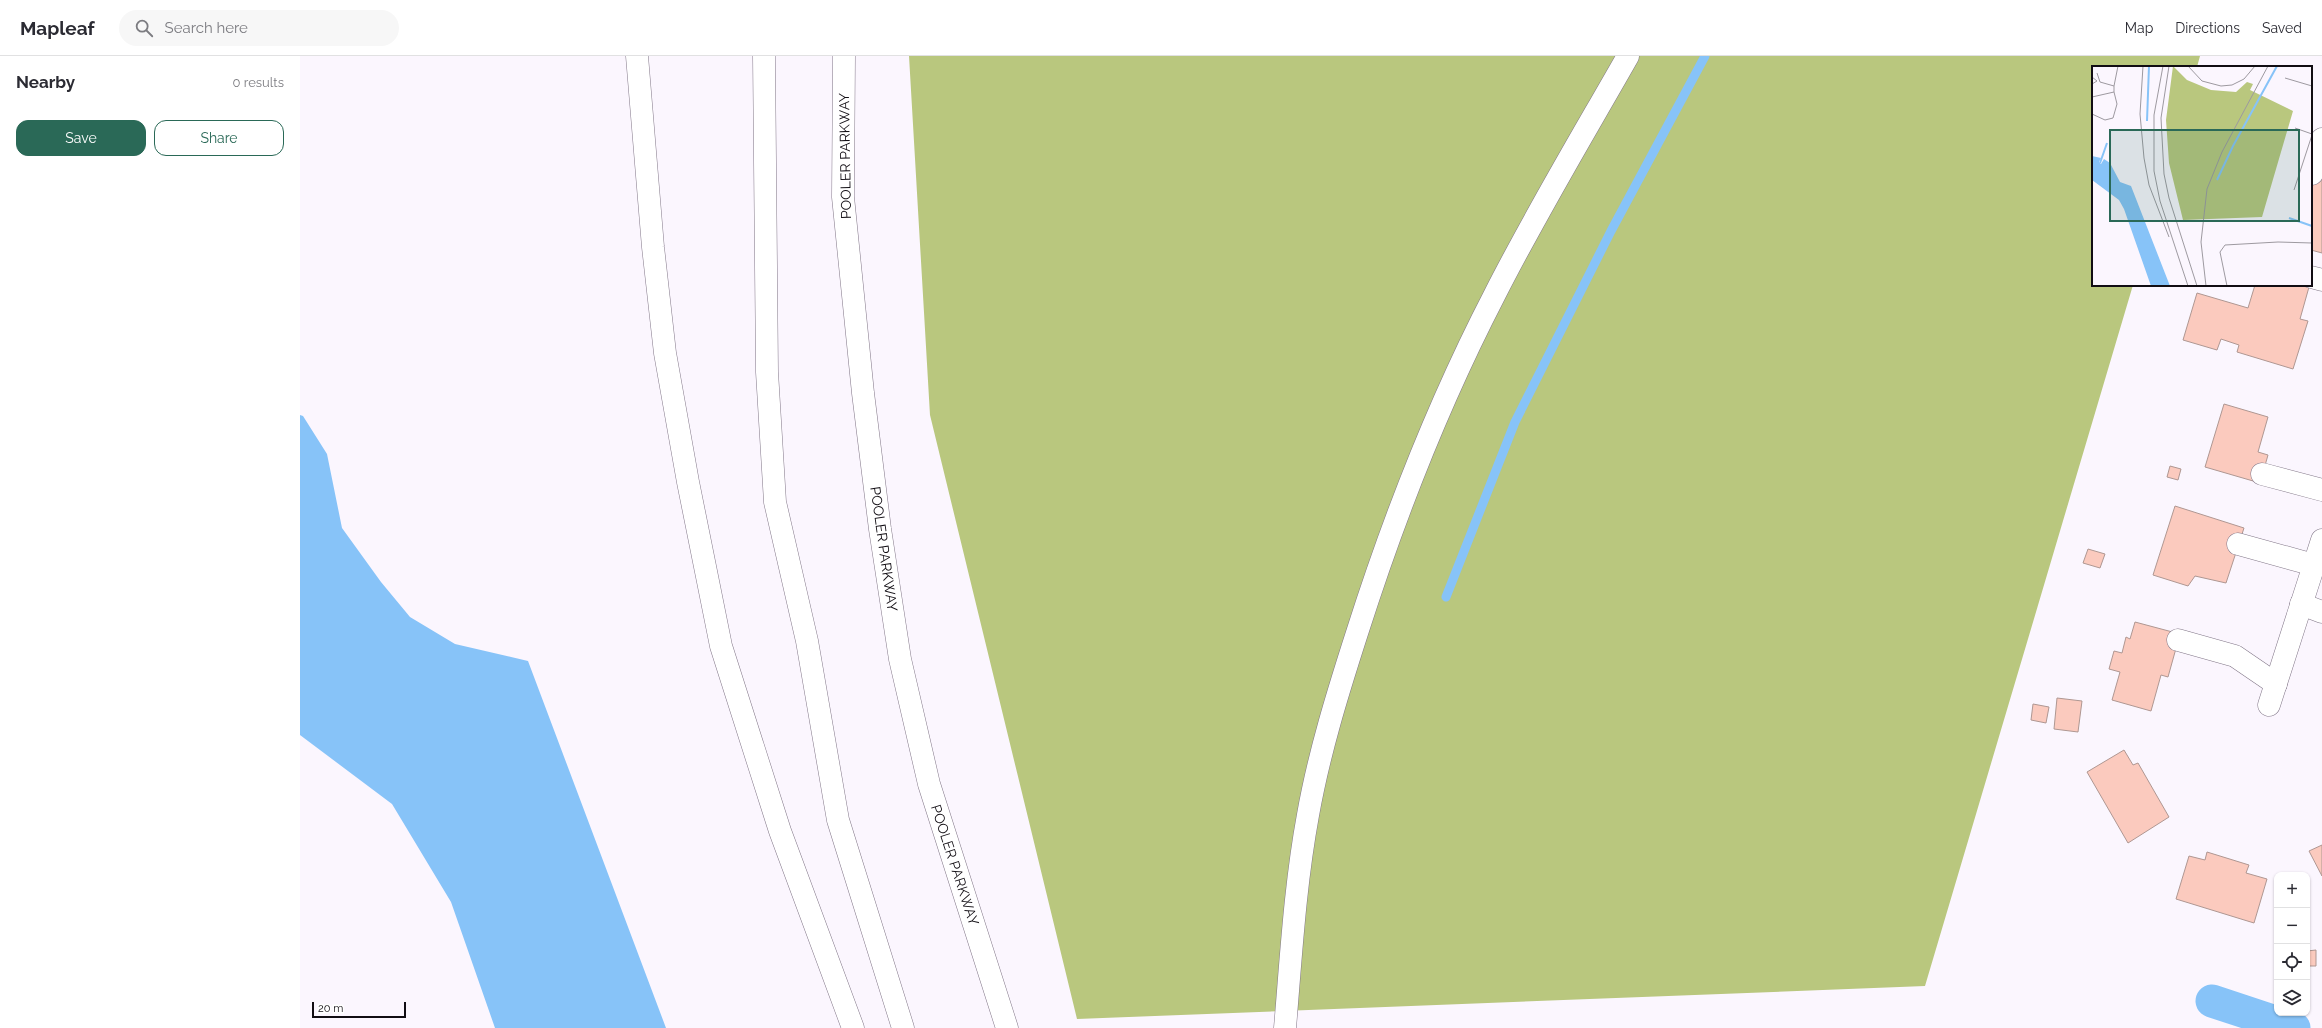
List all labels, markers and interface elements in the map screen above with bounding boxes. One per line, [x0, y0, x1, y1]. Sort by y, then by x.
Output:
search box [119, 10, 399, 46]
text: Mapleaf [20, 17, 95, 39]
icon: search [133, 17, 155, 39]
text: Search here [165, 19, 248, 37]
text: Map [2125, 20, 2153, 36]
text: Directions [2175, 20, 2240, 36]
text: Saved [2262, 20, 2302, 36]
inset map [2092, 66, 2312, 286]
text: Nearby [16, 72, 75, 92]
text: 0 results [233, 75, 284, 90]
street label: POOLER PARKWAY [836, 93, 854, 219]
button: Save [16, 120, 146, 156]
button: Share [154, 120, 284, 156]
street label: POOLER PARKWAY [867, 485, 901, 613]
street label: POOLER PARKWAY [928, 803, 982, 927]
map controls [2274, 872, 2310, 1016]
button: + [2274, 872, 2310, 908]
button: − [2274, 908, 2310, 944]
button: locate [2274, 944, 2310, 980]
button: layers [2274, 980, 2310, 1016]
scale bar [312, 1000, 406, 1019]
text: 20 m [318, 1002, 343, 1015]

